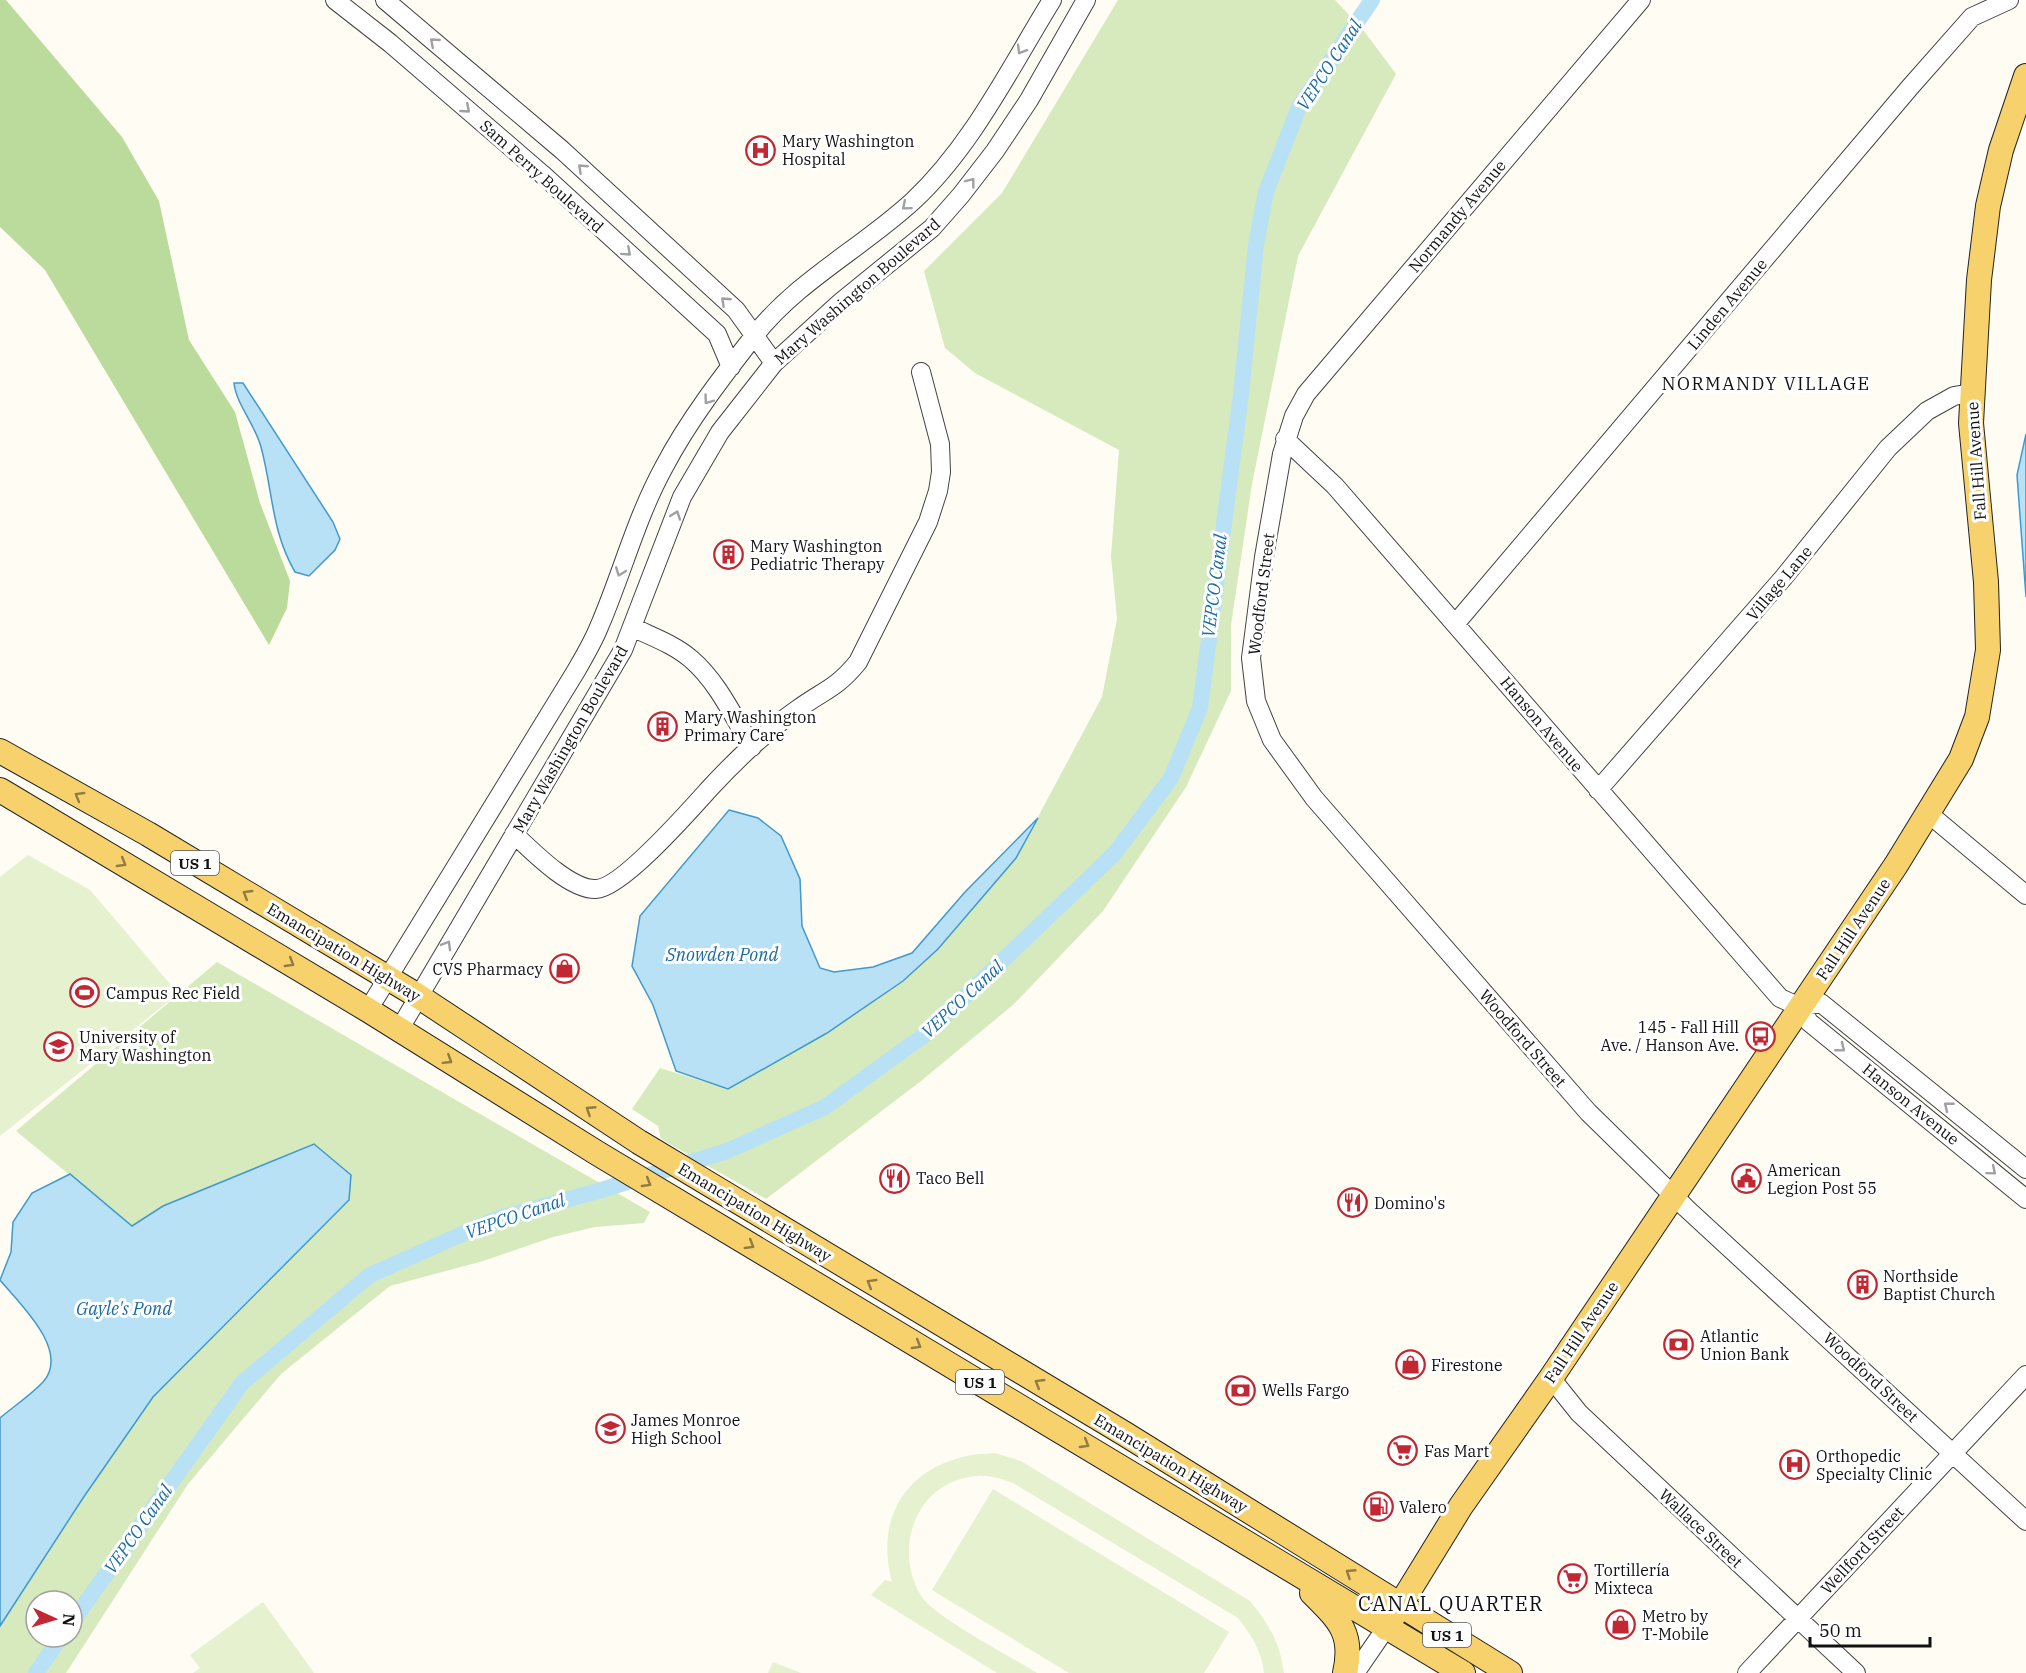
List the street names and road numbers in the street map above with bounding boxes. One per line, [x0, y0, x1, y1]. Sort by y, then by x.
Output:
street label: Sam Perry Boulevard [476, 115, 608, 237]
street label: Normandy Avenue [1404, 156, 1510, 276]
street label: Mary Washington Boulevard [770, 213, 944, 368]
street label: Linden Avenue [1683, 254, 1771, 354]
street label: Fall Hill Avenue [1962, 401, 1990, 521]
street label: Woodford Street [1244, 532, 1278, 656]
street label: Village Lane [1742, 542, 1816, 624]
street label: Mary Washington Boulevard [508, 642, 632, 836]
street label: Hanson Avenue [1496, 672, 1588, 776]
road number: US 1 [171, 851, 219, 875]
street label: Fall Hill Avenue [1812, 874, 1894, 984]
street label: Emancipation Highway [264, 898, 425, 1006]
street label: Woodford Street [1475, 985, 1571, 1091]
street label: Hanson Avenue [1859, 1059, 1963, 1149]
street label: Emancipation Highway [675, 1158, 836, 1266]
street label: Fall Hill Avenue [1540, 1277, 1622, 1387]
street label: Woodford Street [1819, 1328, 1923, 1426]
road number: US 1 [956, 1370, 1004, 1394]
street label: Emancipation Highway [1091, 1409, 1252, 1517]
street label: Wallace Street [1655, 1484, 1747, 1572]
street label: Wellford Street [1816, 1502, 1908, 1598]
road number: US 1 [1423, 1623, 1471, 1647]

